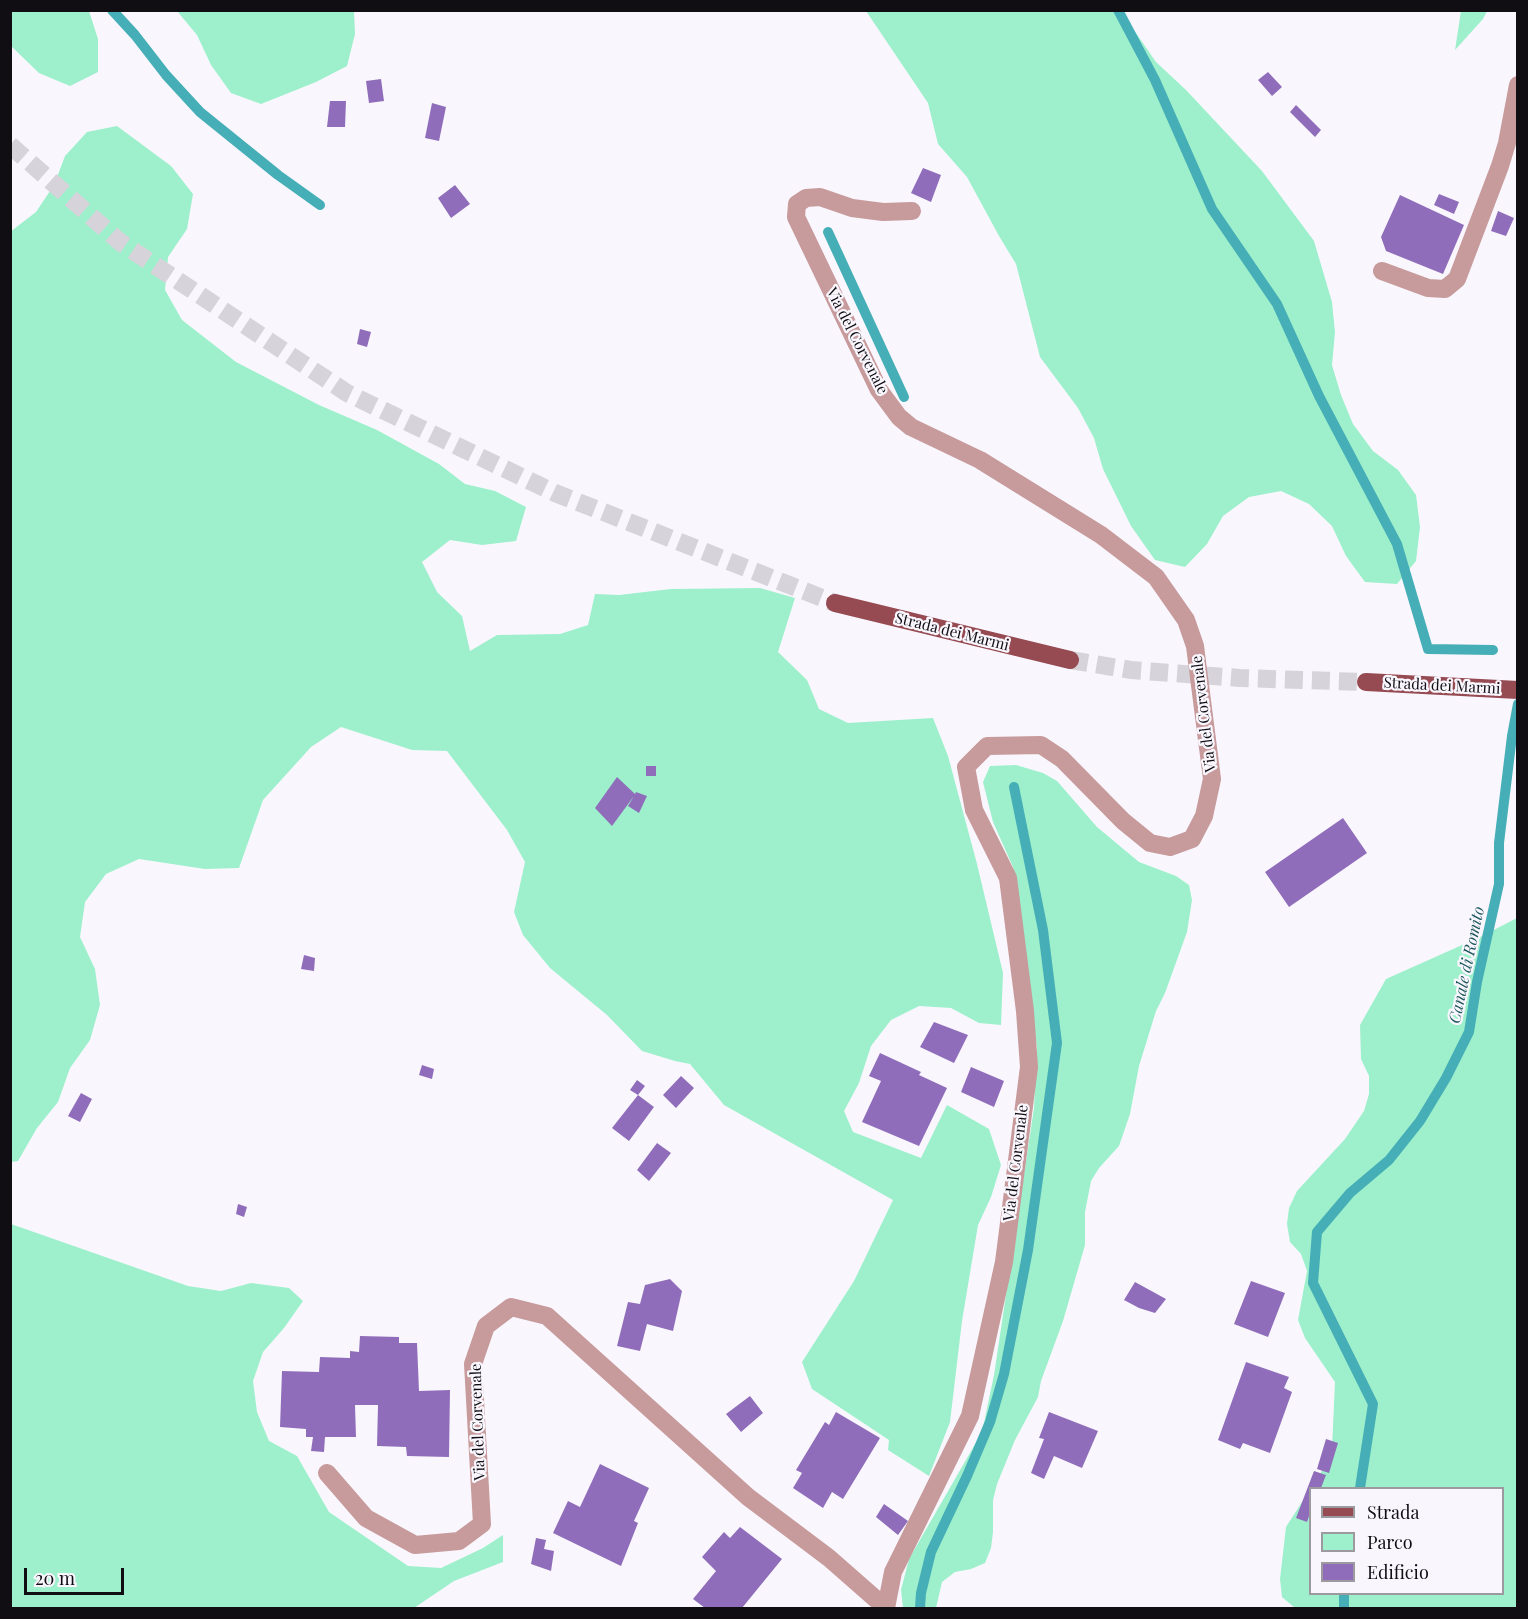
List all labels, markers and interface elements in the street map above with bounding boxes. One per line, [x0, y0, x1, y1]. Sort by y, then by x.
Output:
street label: Via del Corvenale [822, 285, 892, 397]
street label: Strada dei Marmi [893, 609, 1011, 655]
street label: Via del Corvenale [1188, 655, 1220, 773]
street label: Strada dei Marmi [1383, 674, 1501, 698]
water label: Canale di Romito [1445, 905, 1489, 1025]
street label: Via del Corvenale [1000, 1104, 1032, 1222]
street label: Via del Corvenale [467, 1363, 489, 1481]
legend [1309, 1487, 1504, 1595]
text: Strada [1367, 1500, 1420, 1524]
text: Parco [1367, 1530, 1413, 1554]
scale bar [27, 1556, 128, 1594]
text: Edificio [1367, 1560, 1429, 1584]
text: 20 m [35, 1566, 75, 1590]

